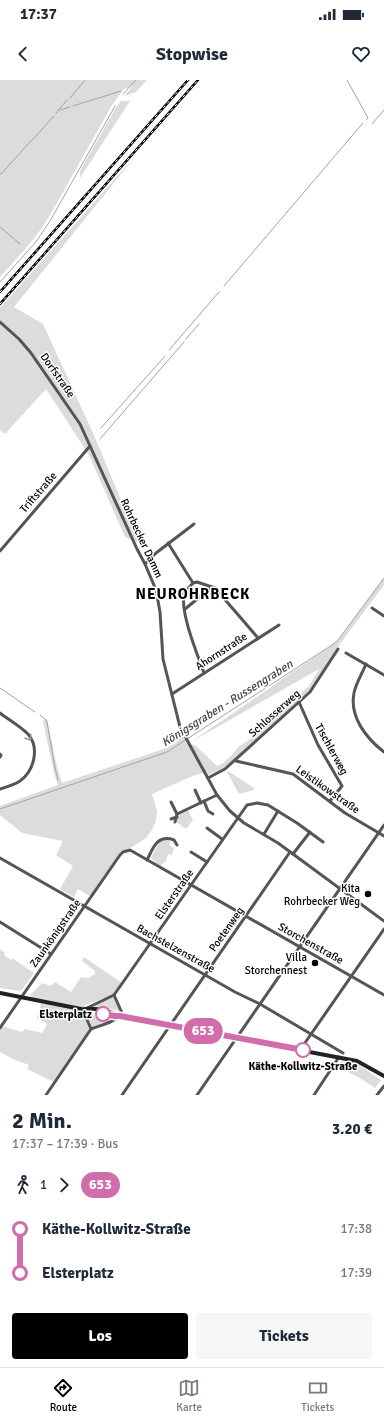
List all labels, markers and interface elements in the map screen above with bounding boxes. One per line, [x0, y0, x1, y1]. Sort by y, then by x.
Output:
text: 17:37 [20, 5, 57, 23]
icon: back [12, 43, 34, 65]
text: Stopwise [156, 43, 228, 65]
icon: heart [350, 43, 372, 65]
street label: Dorfstraße [37, 350, 78, 400]
street label: Triftstraße [17, 469, 60, 515]
street label: Rohrbecker Damm [117, 496, 166, 580]
district label: NEUROHRBECK [136, 585, 250, 603]
street label: Ahornstraße [193, 630, 250, 673]
water label: Königsgraben - Russengraben [159, 657, 296, 750]
street label: Schlosserweg [246, 687, 303, 740]
street label: Tischlerweg [312, 721, 351, 777]
one-way arrow [25, 734, 32, 741]
street label: Leistikowstraße [293, 763, 362, 816]
street label: Elsterstraße [152, 867, 196, 922]
place label: Kita Rohrbecker Weg [284, 882, 360, 908]
marker: Kita Rohrbecker Weg [363, 889, 373, 899]
street label: Zaunkönigstraße [27, 897, 84, 970]
street label: Poetenweg [206, 904, 247, 954]
street label: Storchenstraße [276, 920, 346, 967]
street label: Bachstelzenstraße [134, 921, 217, 975]
place label: Villa Storchennest [245, 951, 307, 977]
marker: Villa Storchennest [310, 958, 320, 968]
marker: Elsterplatz [95, 1006, 111, 1022]
place label: Elsterplatz [39, 1008, 92, 1021]
line badge: 653 [180, 1018, 226, 1044]
text: 653 [192, 1022, 214, 1039]
marker: Käthe-Kollwitz-Straße [295, 1042, 311, 1058]
place label: Käthe-Kollwitz-Straße [248, 1060, 358, 1073]
text: 2 Min. [12, 1107, 72, 1134]
text: 3.20 € [332, 1120, 372, 1138]
text: 17:37 – 17:39 · Bus [12, 1136, 118, 1152]
icon: walk [12, 1174, 34, 1196]
icon: forward [53, 1174, 75, 1196]
text: 653 [89, 1176, 112, 1193]
text: 1 [40, 1177, 47, 1193]
text: Käthe-Kollwitz-Straße [42, 1220, 191, 1238]
text: 17:38 [340, 1221, 372, 1237]
text: Elsterplatz [42, 1264, 114, 1282]
text: 17:39 [340, 1265, 372, 1281]
button: Los [12, 1313, 188, 1359]
button: Tickets [196, 1313, 372, 1359]
tab: Route [50, 1377, 77, 1414]
tab: Karte [176, 1377, 202, 1414]
tab: Tickets [301, 1377, 334, 1414]

